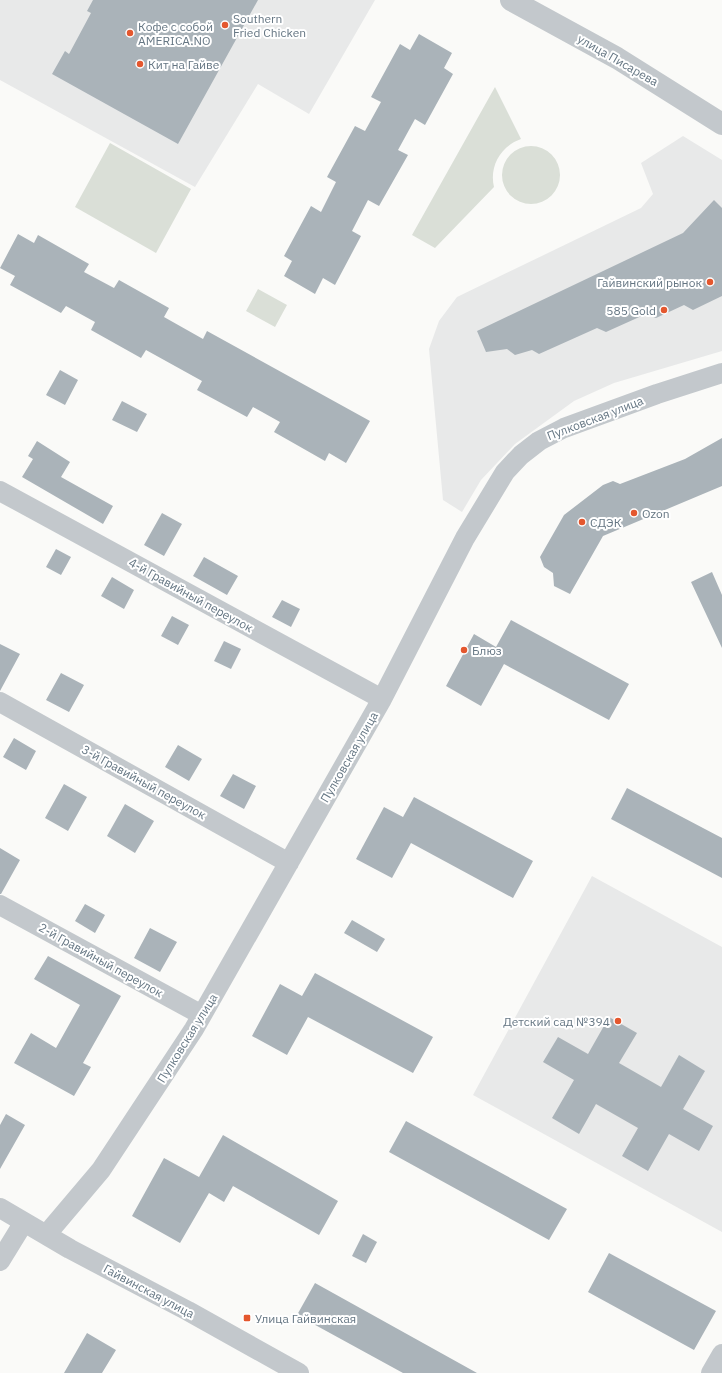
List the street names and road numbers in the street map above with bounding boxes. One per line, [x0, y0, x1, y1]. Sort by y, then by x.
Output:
street label: улица Писарева [575, 31, 661, 89]
street label: Пулковская улица [545, 392, 646, 443]
street label: 4-й Гравийный переулок [126, 555, 256, 636]
street label: Пулковская улица [317, 709, 381, 805]
street label: 3-й Гравийный переулок [79, 742, 209, 823]
street label: 2-й Гравийный переулок [36, 920, 166, 1001]
street label: Пулковская улица [154, 990, 221, 1085]
street label: Гайвинская улица [101, 1261, 197, 1322]

